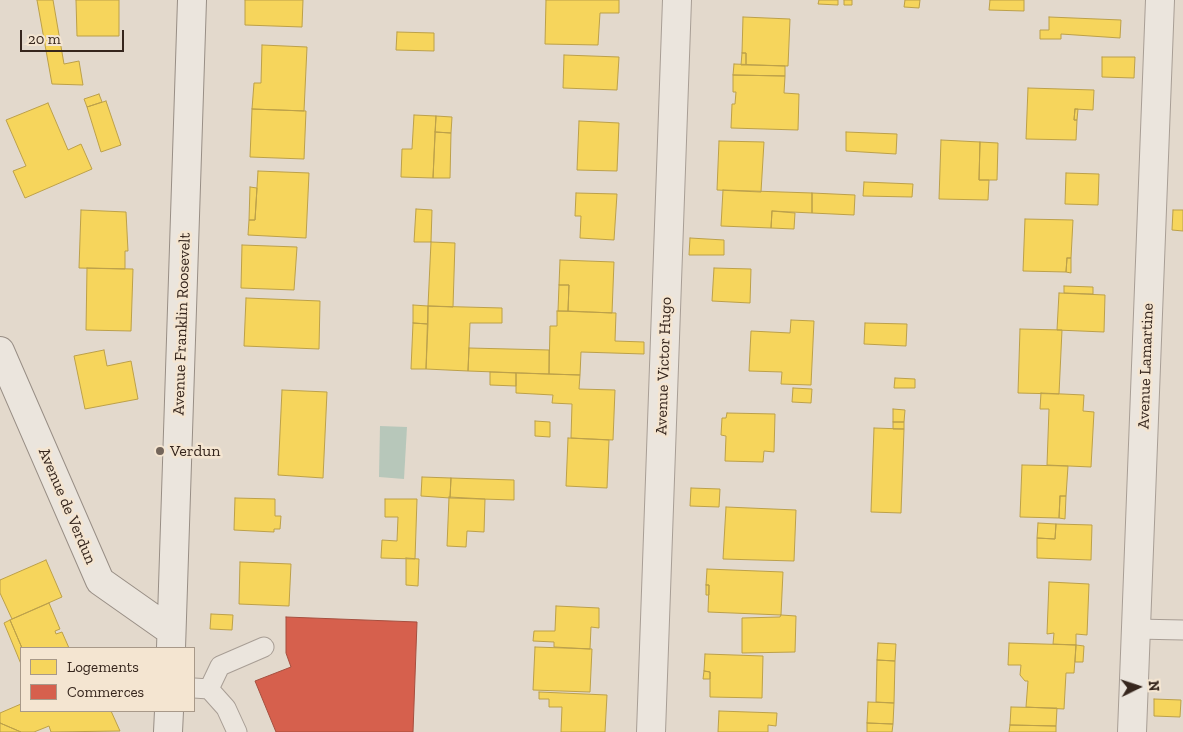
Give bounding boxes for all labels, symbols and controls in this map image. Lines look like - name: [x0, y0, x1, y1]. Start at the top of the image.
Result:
- scale bar: [22, 20, 126, 52]
- text: 20 m: [28, 30, 61, 48]
- street label: Avenue Franklin Roosevelt: [169, 232, 195, 416]
- street label: Avenue Victor Hugo: [652, 296, 676, 436]
- street label: Avenue Lamartine: [1134, 303, 1158, 429]
- place label: Verdun: [170, 441, 220, 461]
- street label: Avenue de Verdun: [34, 445, 100, 567]
- marker: Verdun: [154, 445, 166, 457]
- legend: [20, 647, 195, 712]
- text: Logements: [67, 658, 139, 676]
- north arrow: [1113, 662, 1163, 712]
- text: N: [1145, 680, 1162, 692]
- text: Commerces: [67, 683, 144, 701]

